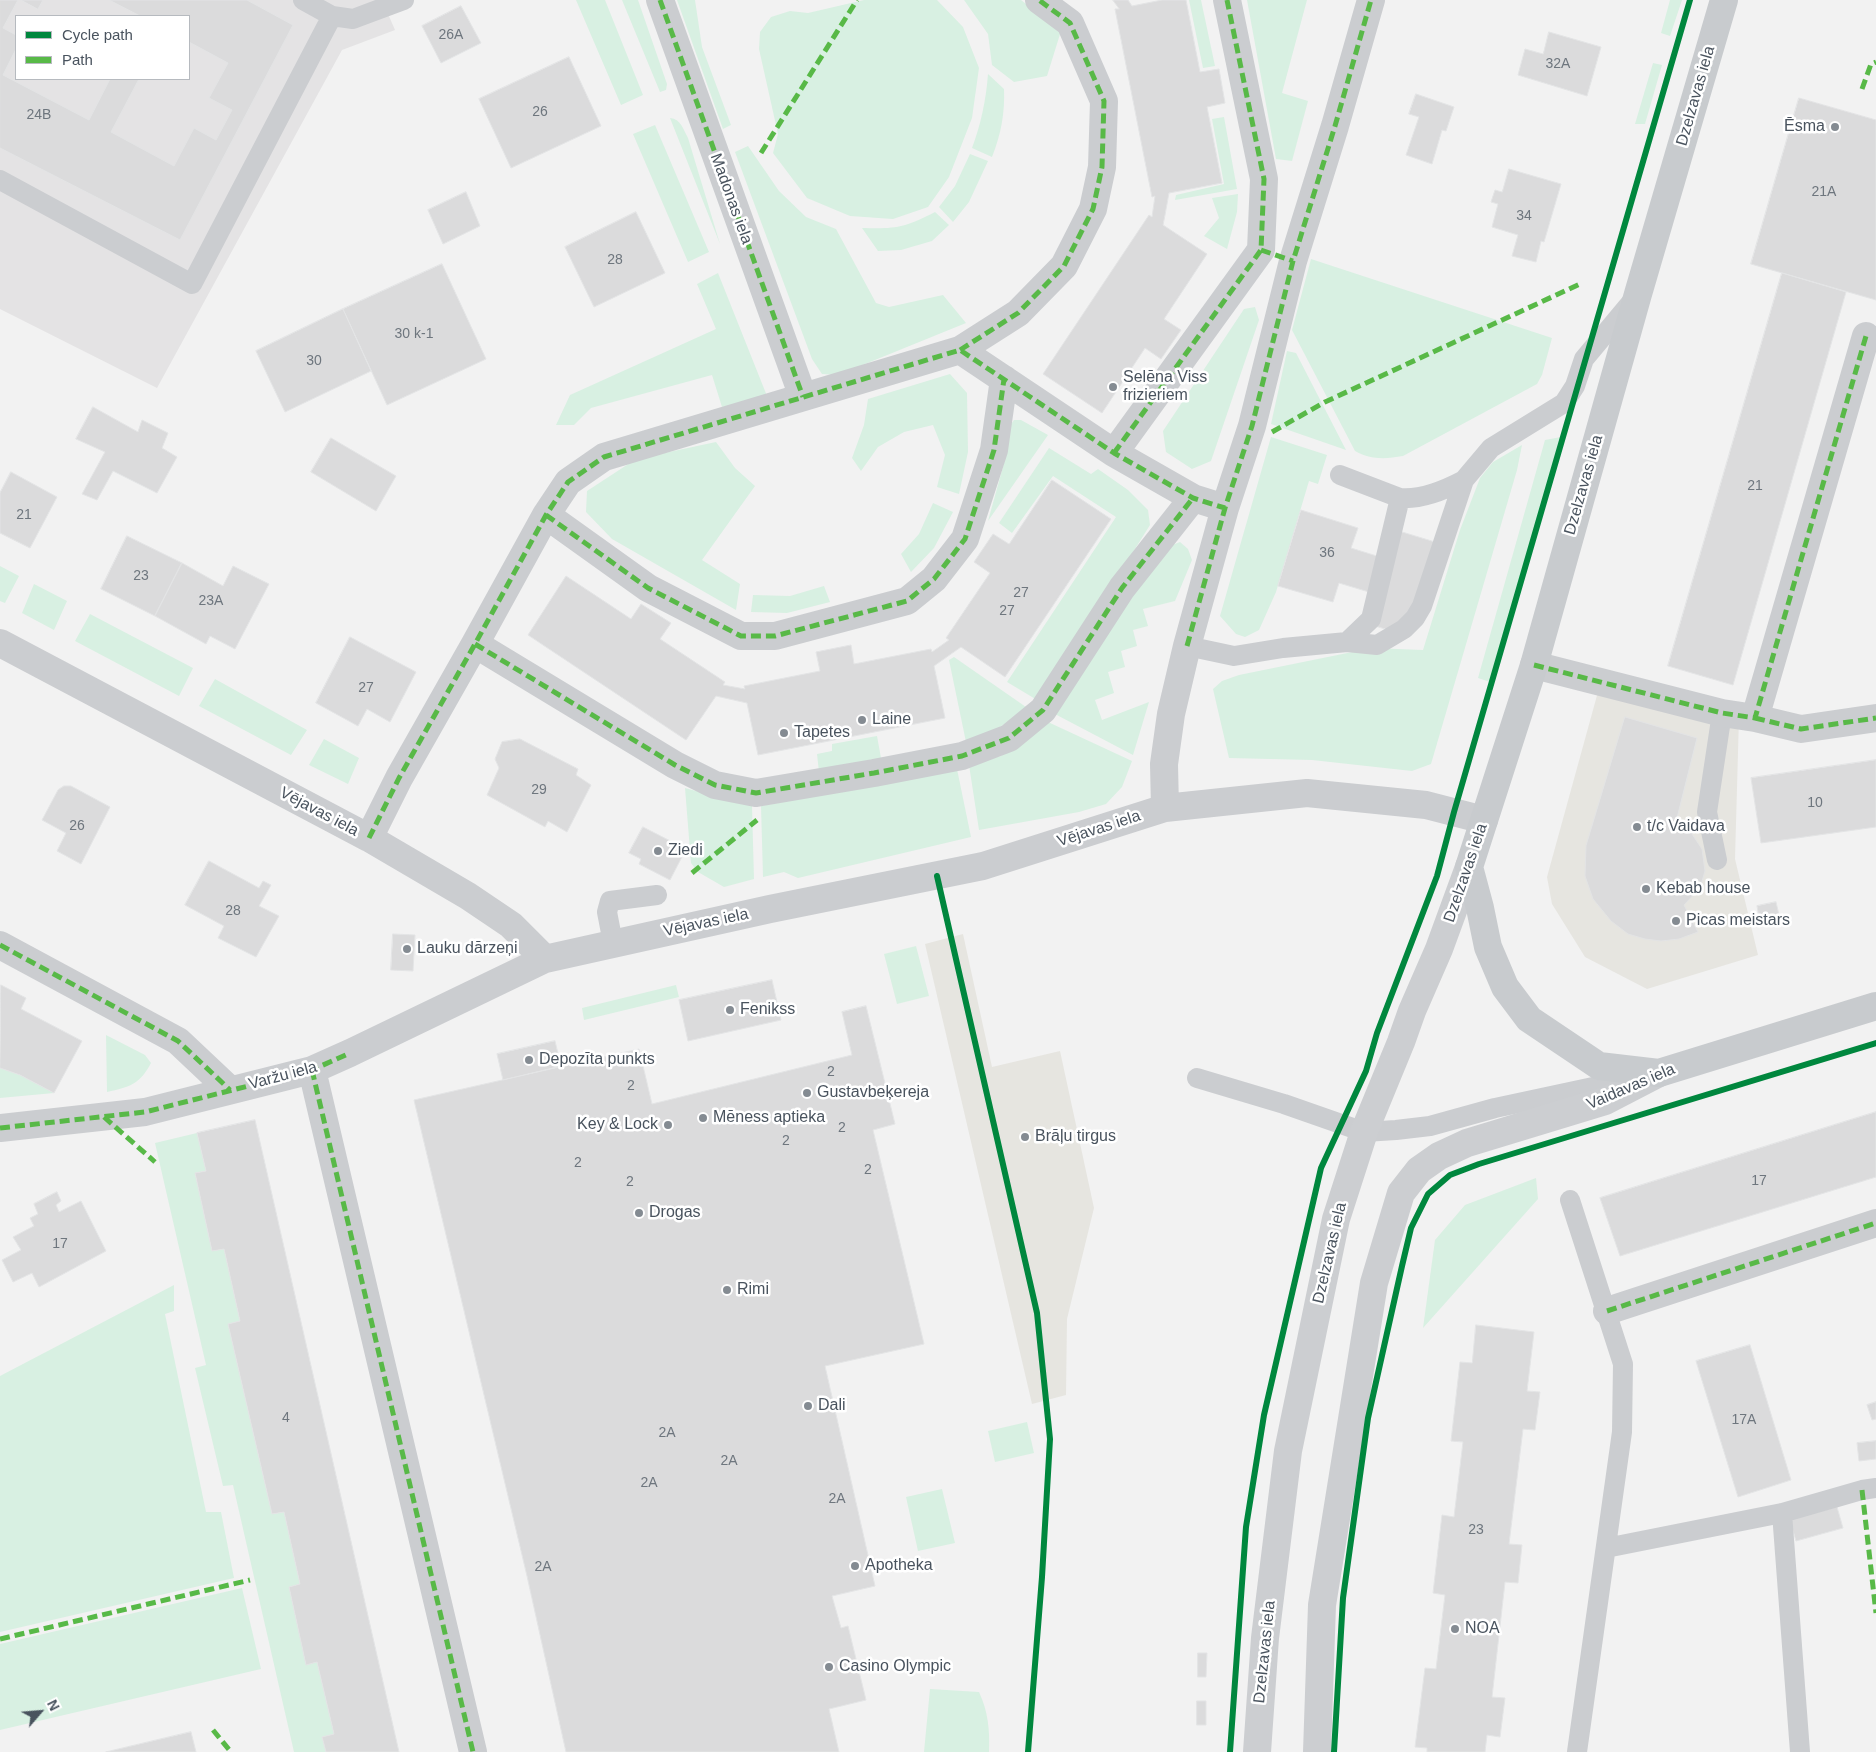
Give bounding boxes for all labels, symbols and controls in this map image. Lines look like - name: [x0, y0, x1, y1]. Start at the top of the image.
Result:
- legend: [15, 15, 190, 80]
- text: Cycle path: [62, 26, 133, 43]
- house number: 26A: [439, 27, 463, 43]
- street label: Dzelzavas iela: [1673, 44, 1719, 148]
- text: Path: [62, 51, 93, 68]
- house number: 32A: [1546, 56, 1570, 72]
- house number: 26: [532, 104, 548, 120]
- house number: 24B: [27, 107, 51, 123]
- place label: Ēsma: [1784, 117, 1825, 137]
- marker: Ēsma: [1829, 121, 1841, 133]
- street label: Madonas iela: [706, 151, 756, 247]
- house number: 21A: [1812, 184, 1836, 200]
- house number: 34: [1516, 208, 1532, 224]
- house number: 28: [607, 252, 623, 268]
- house number: 30 k-1: [395, 326, 433, 342]
- house number: 30: [306, 353, 322, 369]
- place label: Selēna Viss frizieriem: [1123, 368, 1207, 406]
- marker: Selēna Viss frizieriem: [1107, 381, 1119, 393]
- street label: Dzelzavas iela: [1561, 433, 1607, 537]
- house number: 21: [1747, 478, 1763, 494]
- house number: 21: [16, 507, 32, 523]
- house number: 36: [1319, 545, 1335, 561]
- house number: 23: [133, 568, 149, 584]
- house number: 27: [1013, 585, 1029, 601]
- house number: 23A: [199, 593, 223, 609]
- house number: 27: [999, 603, 1015, 619]
- house number: 27: [358, 680, 374, 696]
- place label: Laine: [872, 710, 911, 730]
- marker: Laine: [856, 714, 868, 726]
- place label: Tapetes: [794, 723, 850, 743]
- marker: Tapetes: [778, 727, 790, 739]
- house number: 29: [531, 782, 547, 798]
- street label: Vējavas iela: [276, 783, 362, 841]
- house number: 10: [1807, 795, 1823, 811]
- street label: Vējavas iela: [1055, 807, 1143, 851]
- place label: t/c Vaidava: [1647, 817, 1725, 837]
- house number: 26: [69, 818, 85, 834]
- street label: Dzelzavas iela: [1440, 821, 1492, 925]
- marker: t/c Vaidava: [1631, 821, 1643, 833]
- place label: Ziedi: [668, 841, 703, 861]
- marker: Ziedi: [652, 845, 664, 857]
- place label: Kebab house: [1656, 879, 1750, 899]
- marker: Kebab house: [1640, 883, 1652, 895]
- house number: 28: [225, 903, 241, 919]
- street label: Vējavas iela: [662, 905, 750, 941]
- place label: Picas meistars: [1686, 911, 1790, 931]
- marker: Picas meistars: [1670, 915, 1682, 927]
- place label: Lauku dārzeņi: [417, 939, 518, 959]
- marker: Lauku dārzeņi: [401, 943, 413, 955]
- place label: Fenikss: [740, 1000, 795, 1020]
- marker: Fenikss: [724, 1004, 736, 1016]
- place label: Depozīta punkts: [539, 1050, 655, 1070]
- marker: Depozīta punkts: [523, 1054, 535, 1066]
- street label: Varžu iela: [247, 1058, 319, 1094]
- street label: Vaidavas iela: [1584, 1060, 1678, 1114]
- house number: 2: [827, 1064, 835, 1080]
- house number: 2: [627, 1078, 635, 1094]
- place label: Gustavbeķereja: [817, 1083, 929, 1103]
- marker: Gustavbeķereja: [801, 1087, 813, 1099]
- place label: Mēness aptieka: [713, 1108, 825, 1128]
- marker: Mēness aptieka: [697, 1112, 709, 1124]
- place label: Key & Lock: [577, 1115, 658, 1135]
- marker: Key & Lock: [662, 1119, 674, 1131]
- house number: 2: [838, 1120, 846, 1136]
- place label: Brāļu tirgus: [1035, 1127, 1116, 1147]
- marker: Brāļu tirgus: [1019, 1131, 1031, 1143]
- house number: 2: [782, 1133, 790, 1149]
- house number: 2: [574, 1155, 582, 1171]
- house number: 2: [864, 1162, 872, 1178]
- house number: 17: [1751, 1173, 1767, 1189]
- house number: 2: [626, 1174, 634, 1190]
- street label: Dzelzavas iela: [1309, 1201, 1351, 1305]
- place label: Drogas: [649, 1203, 701, 1223]
- marker: Drogas: [633, 1207, 645, 1219]
- house number: 17: [52, 1236, 68, 1252]
- place label: Rimi: [737, 1280, 769, 1300]
- marker: Rimi: [721, 1284, 733, 1296]
- place label: Dali: [818, 1396, 846, 1416]
- marker: Dali: [802, 1400, 814, 1412]
- house number: 4: [282, 1410, 290, 1426]
- house number: 17A: [1732, 1412, 1756, 1428]
- house number: 2A: [658, 1425, 676, 1441]
- house number: 2A: [720, 1453, 738, 1469]
- house number: 2A: [640, 1475, 658, 1491]
- house number: 2A: [828, 1491, 846, 1507]
- house number: 23: [1468, 1522, 1484, 1538]
- place label: Apotheka: [865, 1556, 933, 1576]
- house number: 2A: [534, 1559, 552, 1575]
- marker: Apotheka: [849, 1560, 861, 1572]
- street label: Dzelzavas iela: [1250, 1600, 1280, 1704]
- place label: NOA: [1465, 1619, 1500, 1639]
- marker: NOA: [1449, 1623, 1461, 1635]
- place label: Casino Olympic: [839, 1657, 951, 1677]
- marker: Casino Olympic: [823, 1661, 835, 1673]
- north arrow: [15, 1687, 65, 1737]
- text: N: [44, 1697, 63, 1713]

